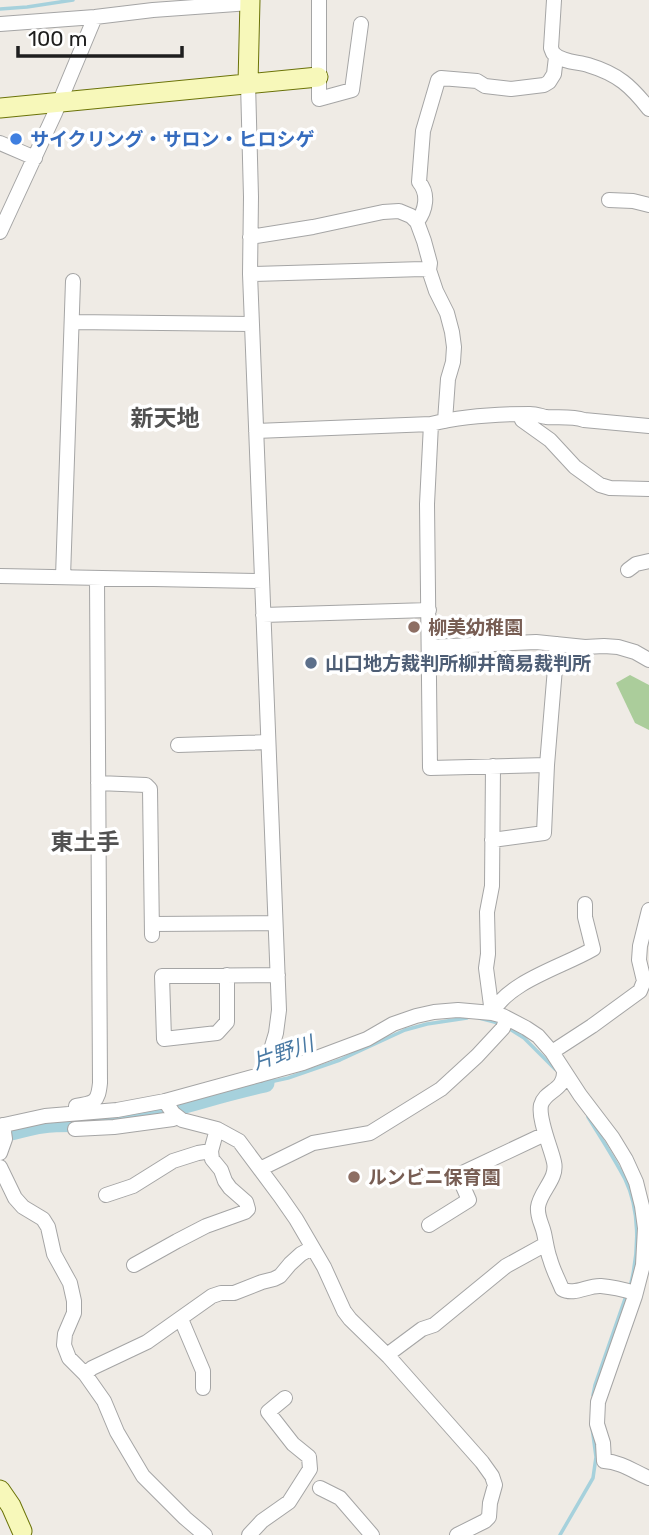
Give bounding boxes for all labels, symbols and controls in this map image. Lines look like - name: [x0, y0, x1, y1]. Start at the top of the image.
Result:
- scale bar: [18, 14, 182, 58]
- text: 100 m: [28, 26, 87, 51]
- place label: サイクリング・サロン・ヒロシゲ: [30, 128, 315, 151]
- marker: サイクリング・サロン・ヒロシゲ: [8, 131, 24, 147]
- district label: 新天地: [131, 404, 200, 432]
- place label: 柳美幼稚園: [428, 616, 523, 639]
- marker: 柳美幼稚園: [406, 619, 422, 635]
- place label: 山口地方裁判所柳井簡易裁判所: [325, 652, 591, 675]
- marker: 山口地方裁判所柳井簡易裁判所: [303, 655, 319, 671]
- district label: 東土手: [51, 828, 120, 856]
- water label: 片野川: [249, 1030, 319, 1075]
- place label: ルンビニ保育園: [368, 1166, 501, 1189]
- marker: ルンビニ保育園: [346, 1169, 362, 1185]

